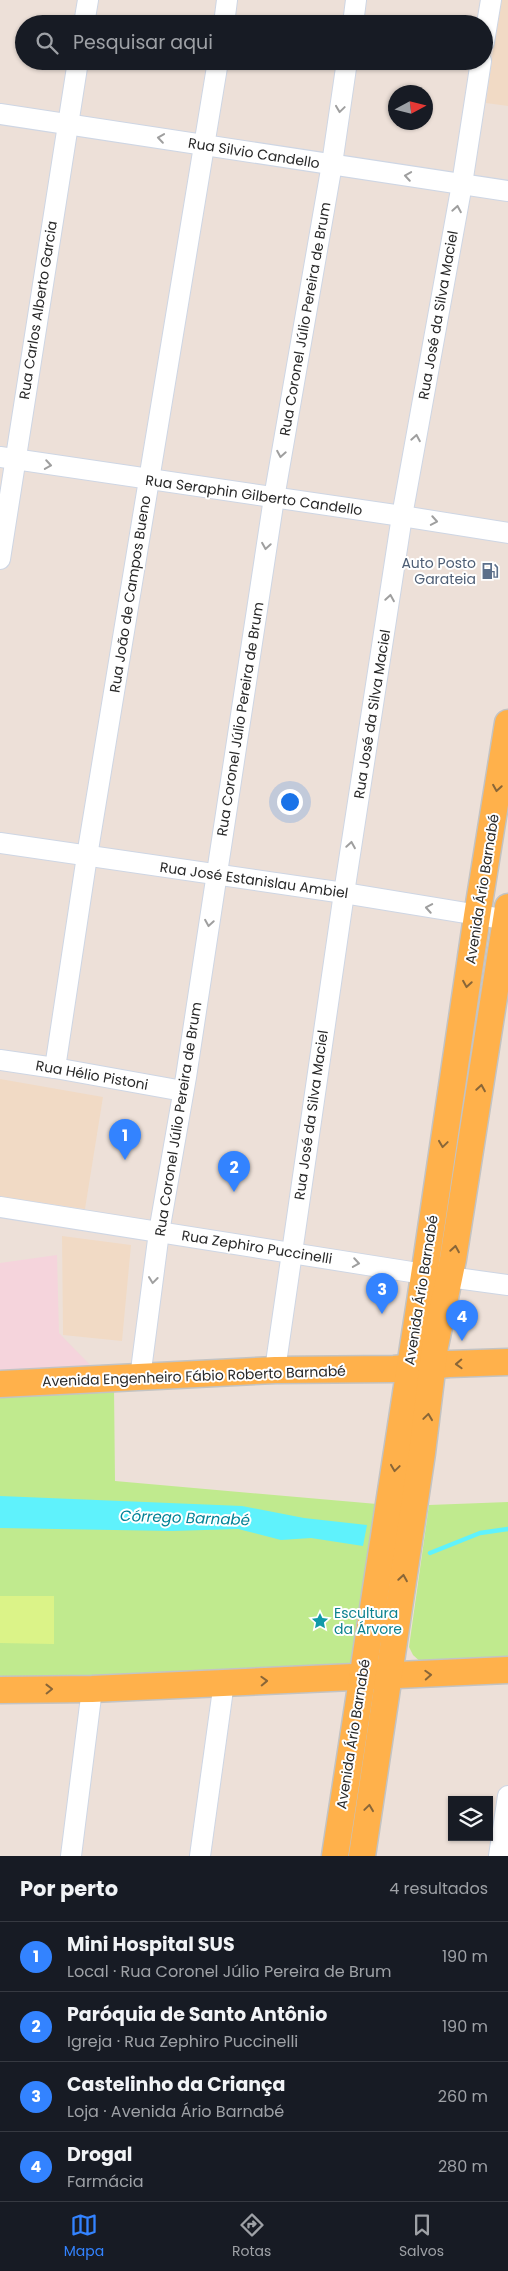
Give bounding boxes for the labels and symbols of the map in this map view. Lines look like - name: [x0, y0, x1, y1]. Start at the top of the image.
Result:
- north arrow: [388, 85, 433, 130]
- one-way arrow: [336, 105, 346, 114]
- street label: Rua Silvio Candello: [187, 133, 321, 173]
- one-way arrow: [156, 134, 165, 144]
- one-way arrow: [404, 171, 412, 181]
- street label: Rua Coronel Júlio Pereira de Brum: [275, 201, 335, 437]
- one-way arrow: [452, 205, 462, 213]
- street label: Rua Carlos Alberto Garcia: [14, 219, 62, 401]
- street label: Rua José da Silva Maciel: [413, 229, 463, 401]
- one-way arrow: [411, 433, 421, 442]
- one-way arrow: [277, 449, 287, 458]
- one-way arrow: [44, 459, 53, 469]
- street label: Rua Seraphin Gilberto Candello: [144, 470, 364, 520]
- street label: Rua João de Campos Bueno: [105, 494, 155, 694]
- one-way arrow: [430, 515, 438, 525]
- one-way arrow: [262, 541, 272, 550]
- place label: Auto Posto Garateia: [401, 553, 476, 589]
- fuel station icon: Auto Posto Garateia: [480, 561, 500, 581]
- one-way arrow: [384, 594, 394, 602]
- street label: Rua Coronel Júlio Pereira de Brum: [212, 600, 268, 838]
- street label: Rua José da Silva Maciel: [349, 628, 395, 800]
- one-way arrow: [493, 784, 503, 793]
- your location: [277, 789, 303, 815]
- street label: Avenida Ário Barnabé: [460, 812, 504, 965]
- one-way arrow: [346, 841, 356, 850]
- street label: Rua José Estanislau Ambiel: [159, 857, 349, 903]
- one-way arrow: [424, 903, 433, 913]
- one-way arrow: [204, 919, 215, 927]
- one-way arrow: [462, 980, 473, 988]
- street label: Rua Coronel Júlio Pereira de Brum: [150, 1000, 206, 1238]
- street label: Rua José da Silva Maciel: [289, 1029, 333, 1201]
- street label: Rua Hélio Pistoni: [34, 1055, 150, 1095]
- one-way arrow: [475, 1084, 485, 1093]
- pin: 1: [109, 1119, 141, 1160]
- one-way arrow: [438, 1141, 449, 1149]
- pin: 2: [218, 1151, 250, 1192]
- street label: Avenida Ário Barnabé: [399, 1213, 443, 1366]
- street label: Rua Zephiro Puccinelli: [180, 1225, 334, 1269]
- one-way arrow: [449, 1244, 460, 1252]
- one-way arrow: [352, 1258, 360, 1268]
- pin: 3: [366, 1273, 398, 1314]
- one-way arrow: [148, 1276, 159, 1284]
- pin: 4: [446, 1300, 478, 1341]
- one-way arrow: [455, 1358, 463, 1369]
- street label: Avenida Engenheiro Fábio Roberto Barnabé: [42, 1361, 347, 1391]
- one-way arrow: [422, 1413, 432, 1421]
- one-way arrow: [390, 1463, 400, 1472]
- water label: Córrego Barnabé: [120, 1505, 250, 1530]
- one-way arrow: [397, 1573, 408, 1581]
- place label: Escultura da Árvore: [334, 1603, 402, 1639]
- place icon: Escultura da Árvore: [310, 1611, 330, 1631]
- street label: Avenida Ário Barnabé: [331, 1657, 375, 1810]
- one-way arrow: [424, 1669, 432, 1680]
- one-way arrow: [260, 1675, 268, 1686]
- one-way arrow: [45, 1684, 53, 1695]
- one-way arrow: [363, 1803, 374, 1811]

